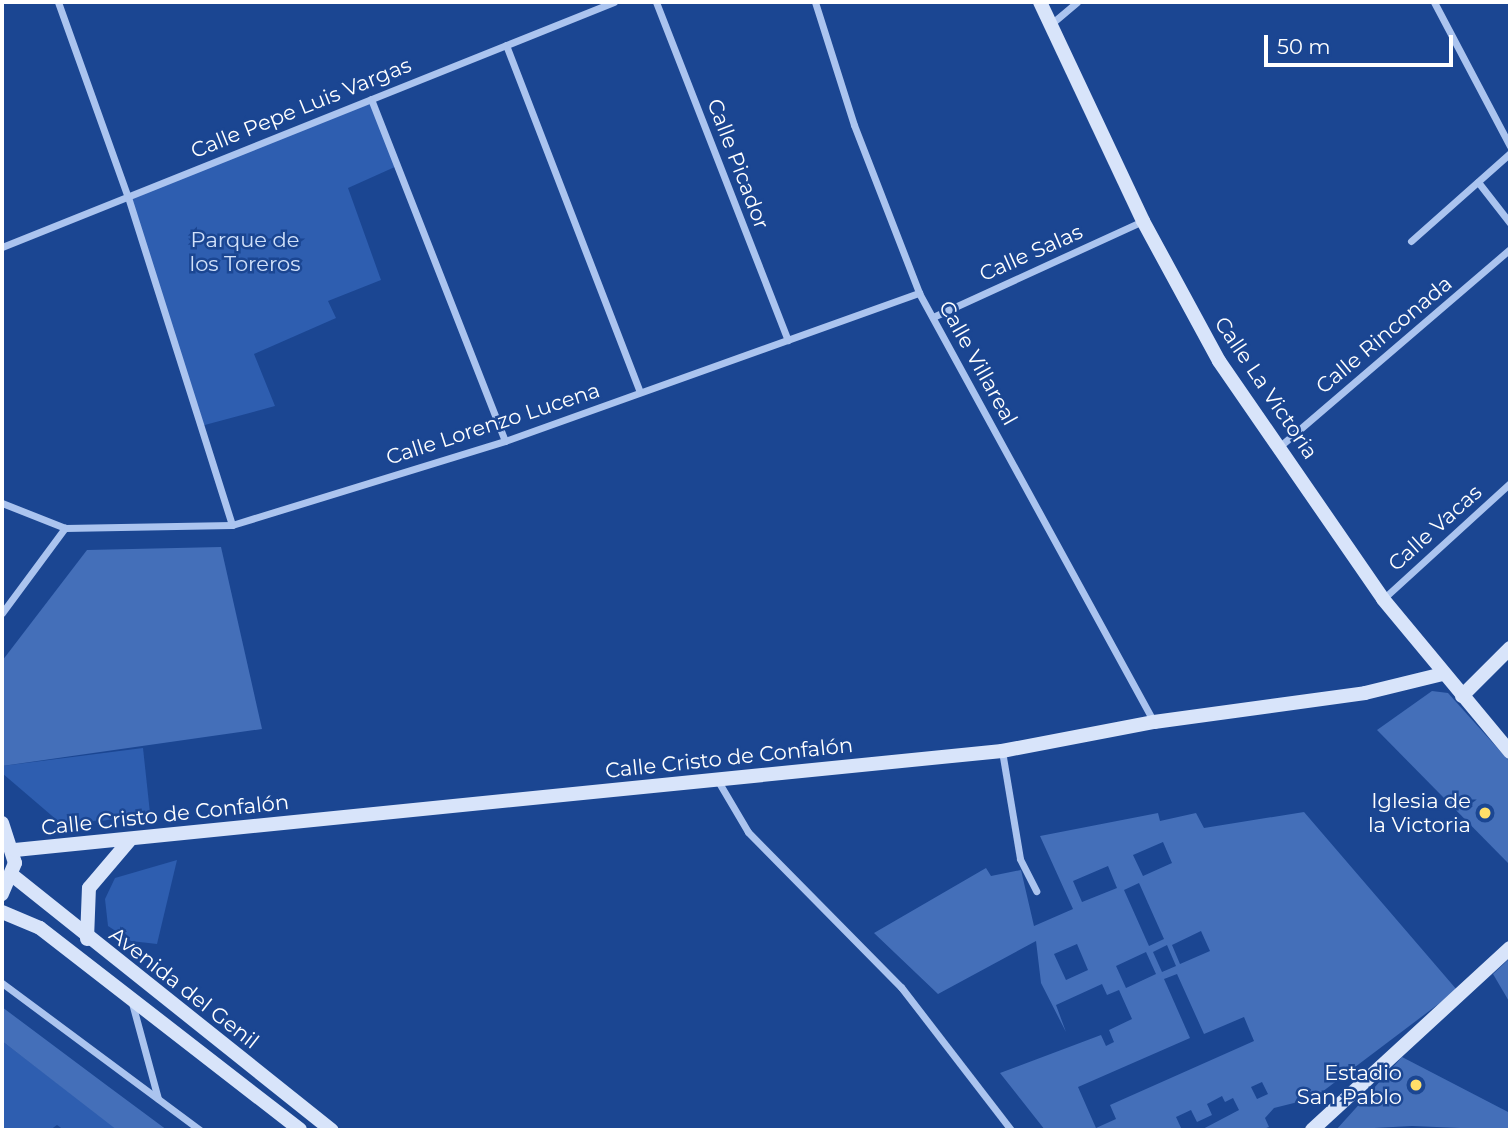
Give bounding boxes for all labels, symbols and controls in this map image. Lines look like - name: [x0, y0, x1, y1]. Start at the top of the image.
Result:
- scale bar: [1267, 21, 1456, 65]
- text: 50 m: [1277, 34, 1331, 59]
- street label: Calle Pepe Luis Vargas: [187, 52, 415, 164]
- street label: Calle Picador: [702, 95, 774, 233]
- street label: Calle Salas: [976, 219, 1086, 287]
- park label: Parque de los Toreros: [189, 227, 301, 277]
- street label: Calle Rinconada: [1311, 271, 1457, 399]
- street label: Calle Villareal: [933, 296, 1023, 430]
- street label: Calle La Victoria: [1209, 312, 1323, 464]
- street label: Calle Lorenzo Lucena: [383, 377, 603, 471]
- street label: Calle Vacas: [1383, 480, 1487, 576]
- street label: Calle Cristo de Confalón: [604, 732, 854, 784]
- place label: Iglesia de la Victoria: [1368, 788, 1471, 838]
- street label: Calle Cristo de Confalón: [40, 789, 290, 841]
- marker: Iglesia de la Victoria: [1477, 805, 1493, 821]
- street label: Avenida del Genil: [104, 922, 264, 1054]
- place label: Estadio San Pablo: [1297, 1060, 1402, 1110]
- marker: Estadio San Pablo: [1408, 1077, 1424, 1093]

